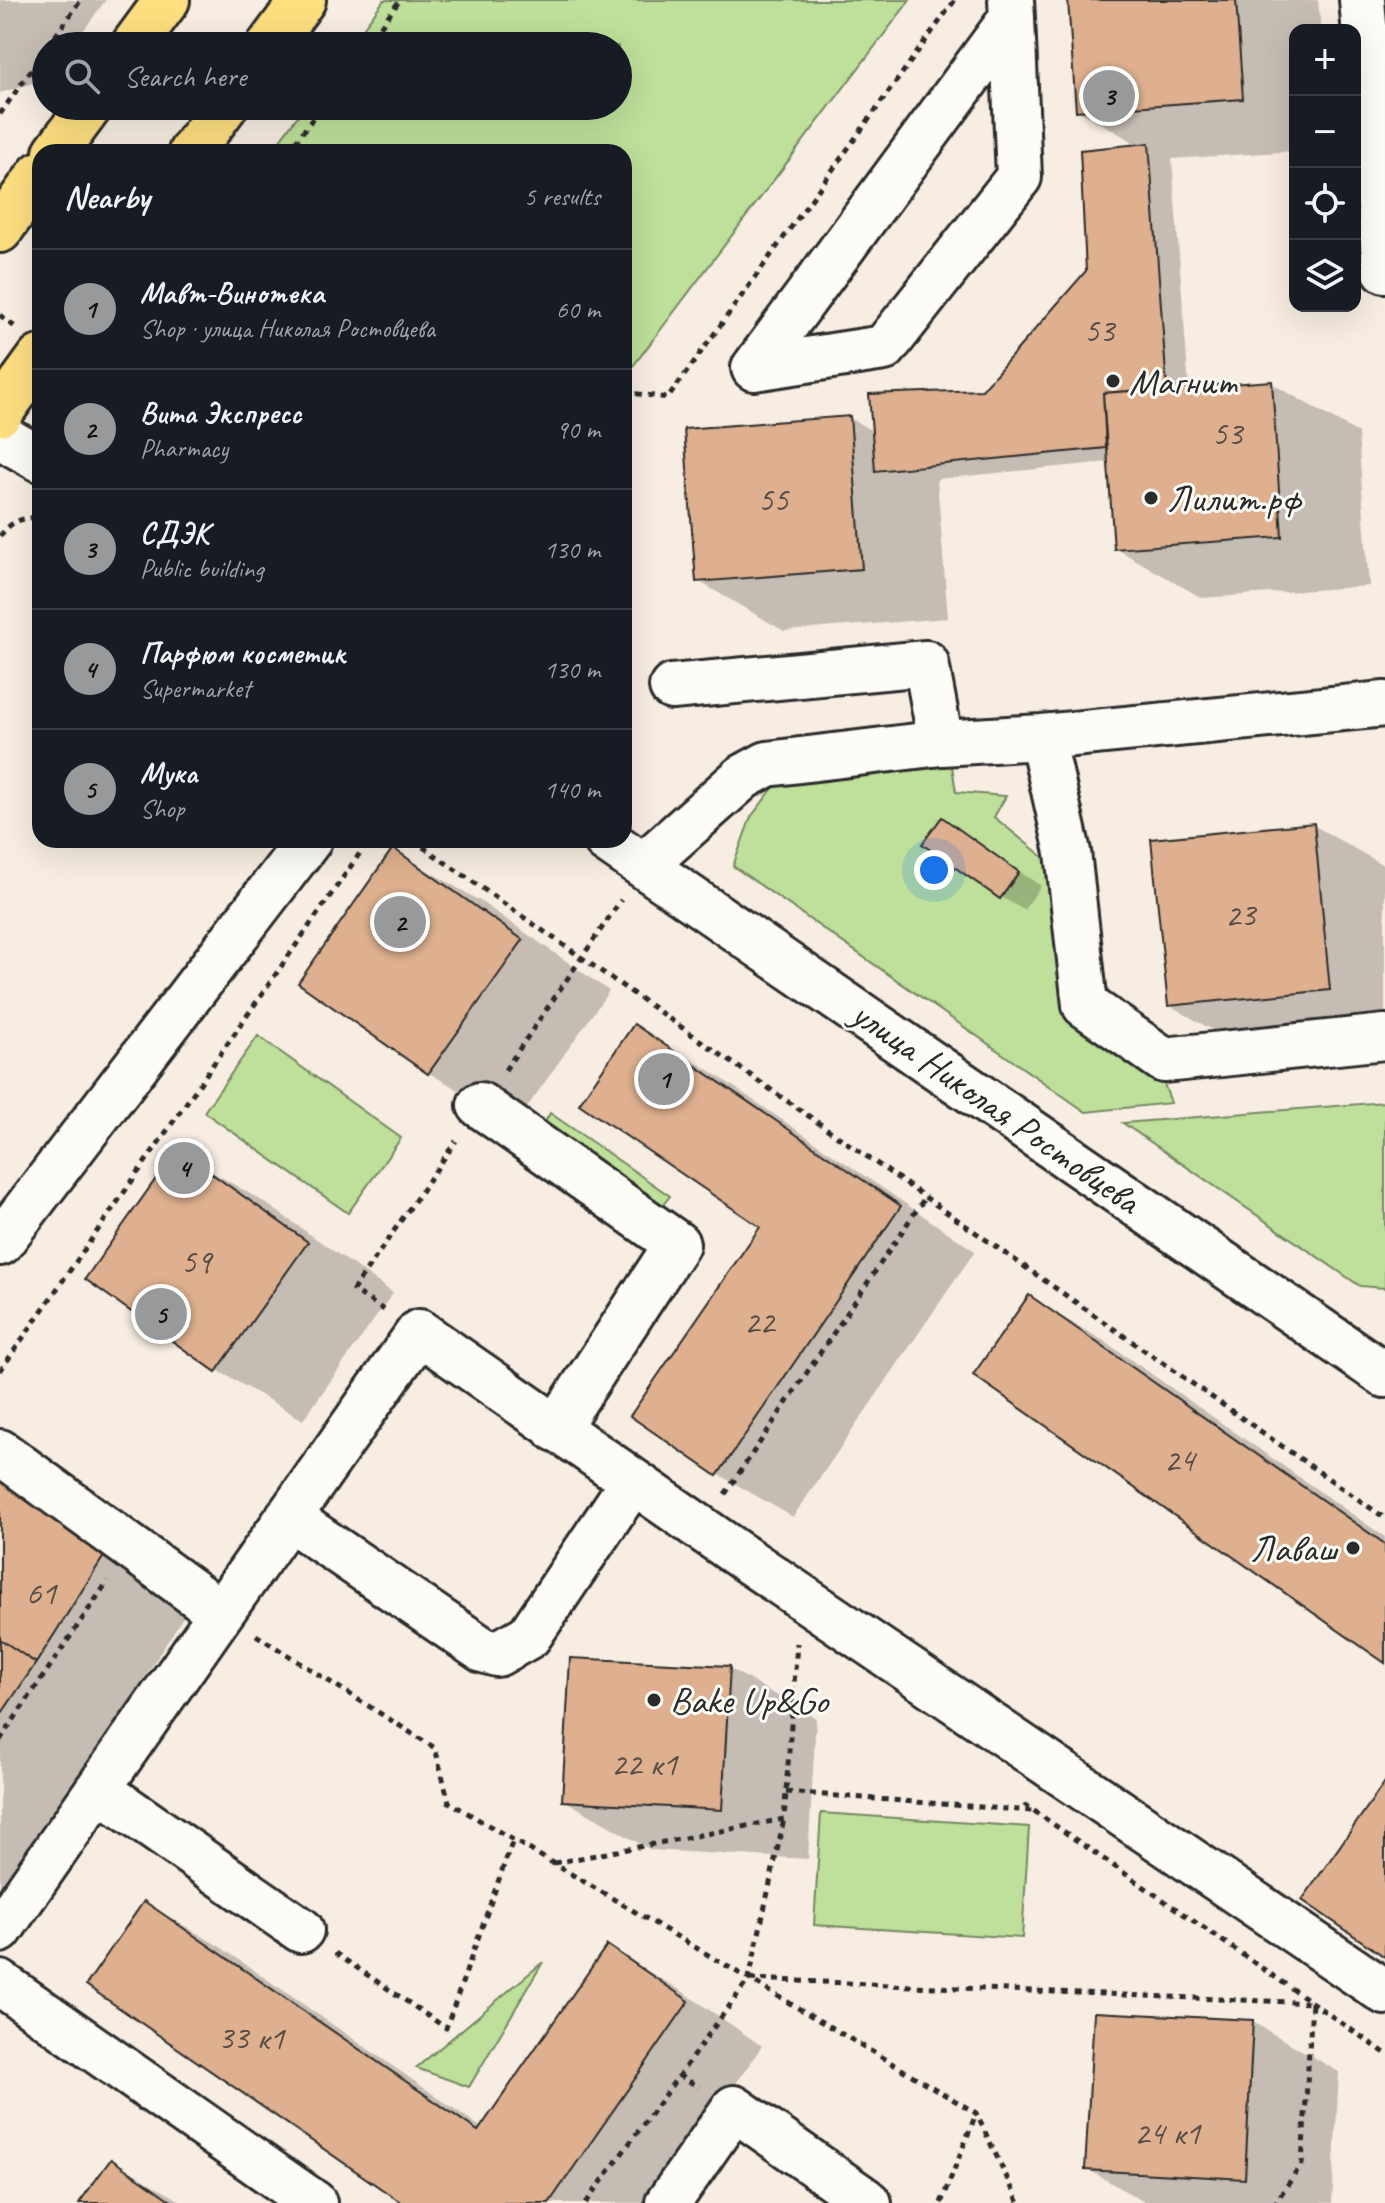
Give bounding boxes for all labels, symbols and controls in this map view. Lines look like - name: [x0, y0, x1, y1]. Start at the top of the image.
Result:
- map controls: [1289, 24, 1361, 312]
- button: +: [1289, 24, 1361, 96]
- search box: [32, 32, 632, 120]
- icon: search: [60, 54, 104, 98]
- text: Search here: [124, 57, 246, 95]
- pin: 3: [1083, 66, 1135, 126]
- button: −: [1289, 96, 1361, 168]
- button: locate: [1289, 168, 1361, 240]
- text: Nearby: [64, 175, 150, 218]
- text: 5 results: [524, 180, 600, 213]
- button: layers: [1289, 240, 1361, 312]
- text: Мавт-Винотека: [140, 274, 324, 312]
- text: 1: [84, 293, 96, 326]
- text: 60 m: [556, 293, 600, 326]
- house number: 53: [1084, 309, 1117, 352]
- text: Shop · улица Николая Ростовцева: [140, 312, 435, 345]
- place label: Магнит: [1129, 358, 1239, 405]
- marker: Магнит: [1104, 372, 1122, 390]
- text: Вита Экспресс: [140, 394, 301, 432]
- house number: 53: [1212, 412, 1245, 455]
- text: 2: [84, 413, 96, 446]
- text: 90 m: [556, 413, 600, 446]
- text: Pharmacy: [140, 432, 228, 465]
- place label: Лилит.рф: [1167, 475, 1303, 522]
- house number: 55: [758, 478, 790, 521]
- marker: Лилит.рф: [1142, 489, 1160, 507]
- text: СДЭК: [140, 514, 209, 552]
- text: 3: [84, 533, 96, 566]
- text: 130 m: [544, 533, 600, 566]
- text: Public building: [140, 552, 263, 585]
- text: Парфюм косметик: [140, 634, 345, 672]
- text: 4: [84, 653, 96, 686]
- text: 130 m: [544, 653, 600, 686]
- text: Supermarket: [140, 672, 251, 705]
- text: Мука: [140, 754, 197, 792]
- text: 5: [84, 773, 96, 806]
- text: 140 m: [544, 773, 600, 806]
- text: Shop: [140, 792, 184, 825]
- your location: [914, 850, 954, 890]
- pin: 2: [374, 892, 426, 952]
- house number: 23: [1225, 893, 1258, 936]
- street label: улица Николая Ростовцева: [841, 989, 1151, 1226]
- pin: 1: [638, 1049, 690, 1109]
- pin: 4: [158, 1138, 210, 1198]
- house number: 59: [181, 1240, 214, 1283]
- pin: 5: [135, 1284, 187, 1344]
- house number: 22: [744, 1300, 777, 1343]
- house number: 24: [1164, 1438, 1198, 1481]
- place label: Лаваш: [1250, 1525, 1339, 1572]
- marker: Лаваш: [1344, 1539, 1362, 1557]
- house number: 61: [26, 1571, 58, 1614]
- place label: Bake Up&Go: [670, 1677, 830, 1724]
- marker: Bake Up&Go: [645, 1691, 663, 1709]
- house number: 22 к1: [611, 1742, 679, 1785]
- house number: 33 к1: [218, 2016, 286, 2059]
- house number: 24 к1: [1134, 2111, 1202, 2154]

